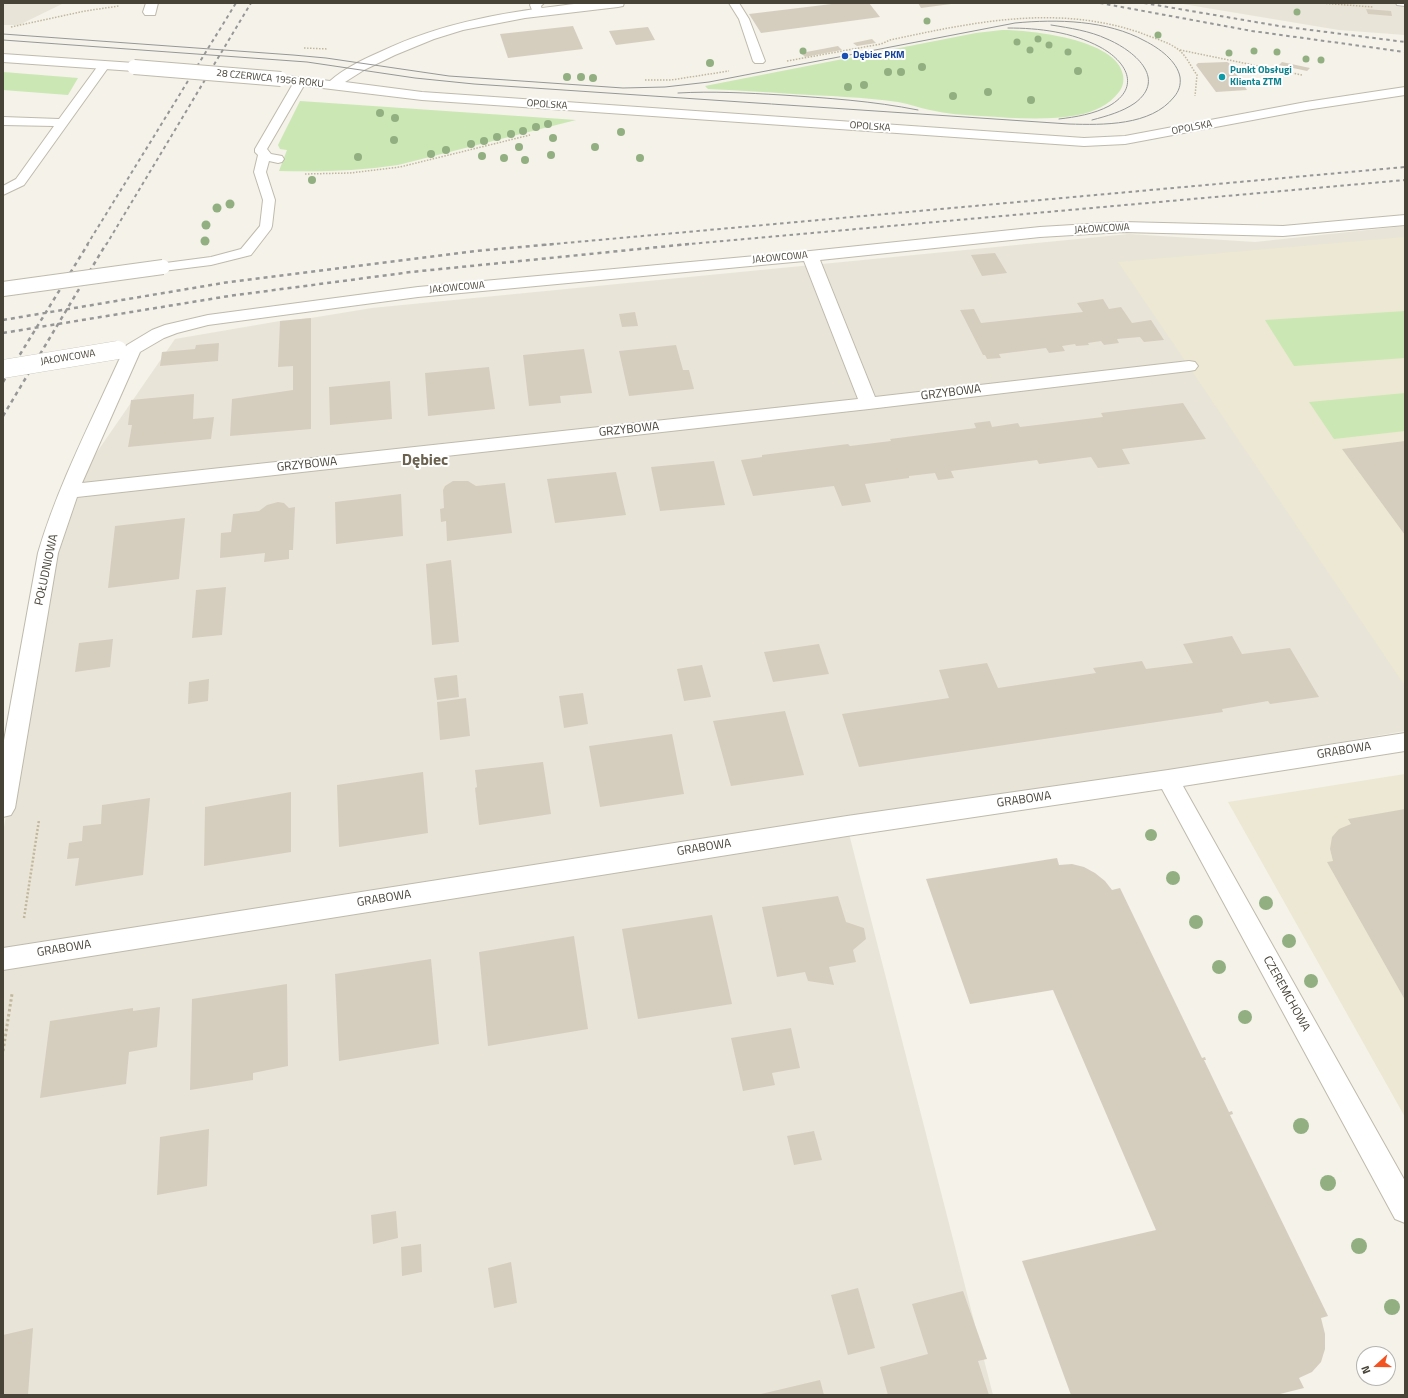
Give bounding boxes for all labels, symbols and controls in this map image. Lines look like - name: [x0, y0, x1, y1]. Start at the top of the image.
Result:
- place label: Dębiec PKM: [853, 50, 905, 62]
- marker: Dębiec PKM: [840, 51, 850, 61]
- place label: Punkt Obsługi Klienta ZTM: [1230, 65, 1292, 88]
- street label: 28 CZERWCA 1956 ROKU: [216, 67, 324, 91]
- marker: Punkt Obsługi Klienta ZTM: [1217, 72, 1227, 82]
- street label: OPOLSKA: [526, 98, 568, 112]
- street label: OPOLSKA: [1171, 118, 1213, 138]
- street label: OPOLSKA: [849, 120, 891, 134]
- street label: JAŁOWCOWA: [1074, 222, 1130, 236]
- street label: JAŁOWCOWA: [752, 250, 808, 266]
- street label: JAŁOWCOWA: [429, 280, 485, 296]
- street label: JAŁOWCOWA: [40, 348, 96, 368]
- street label: GRZYBOWA: [920, 382, 982, 404]
- street label: GRZYBOWA: [598, 420, 660, 440]
- district label: Dębiec: [402, 451, 448, 471]
- street label: GRZYBOWA: [276, 455, 338, 475]
- street label: POŁUDNIOWA: [32, 533, 62, 607]
- street label: GRABOWA: [1316, 740, 1372, 762]
- street label: GRABOWA: [996, 789, 1052, 811]
- street label: GRABOWA: [676, 837, 732, 859]
- street label: GRABOWA: [356, 888, 412, 910]
- street label: GRABOWA: [36, 938, 92, 960]
- street label: CZEREMCHOWA: [1259, 954, 1313, 1034]
- north arrow: [1356, 1346, 1396, 1386]
- text: N: [1357, 1364, 1375, 1376]

